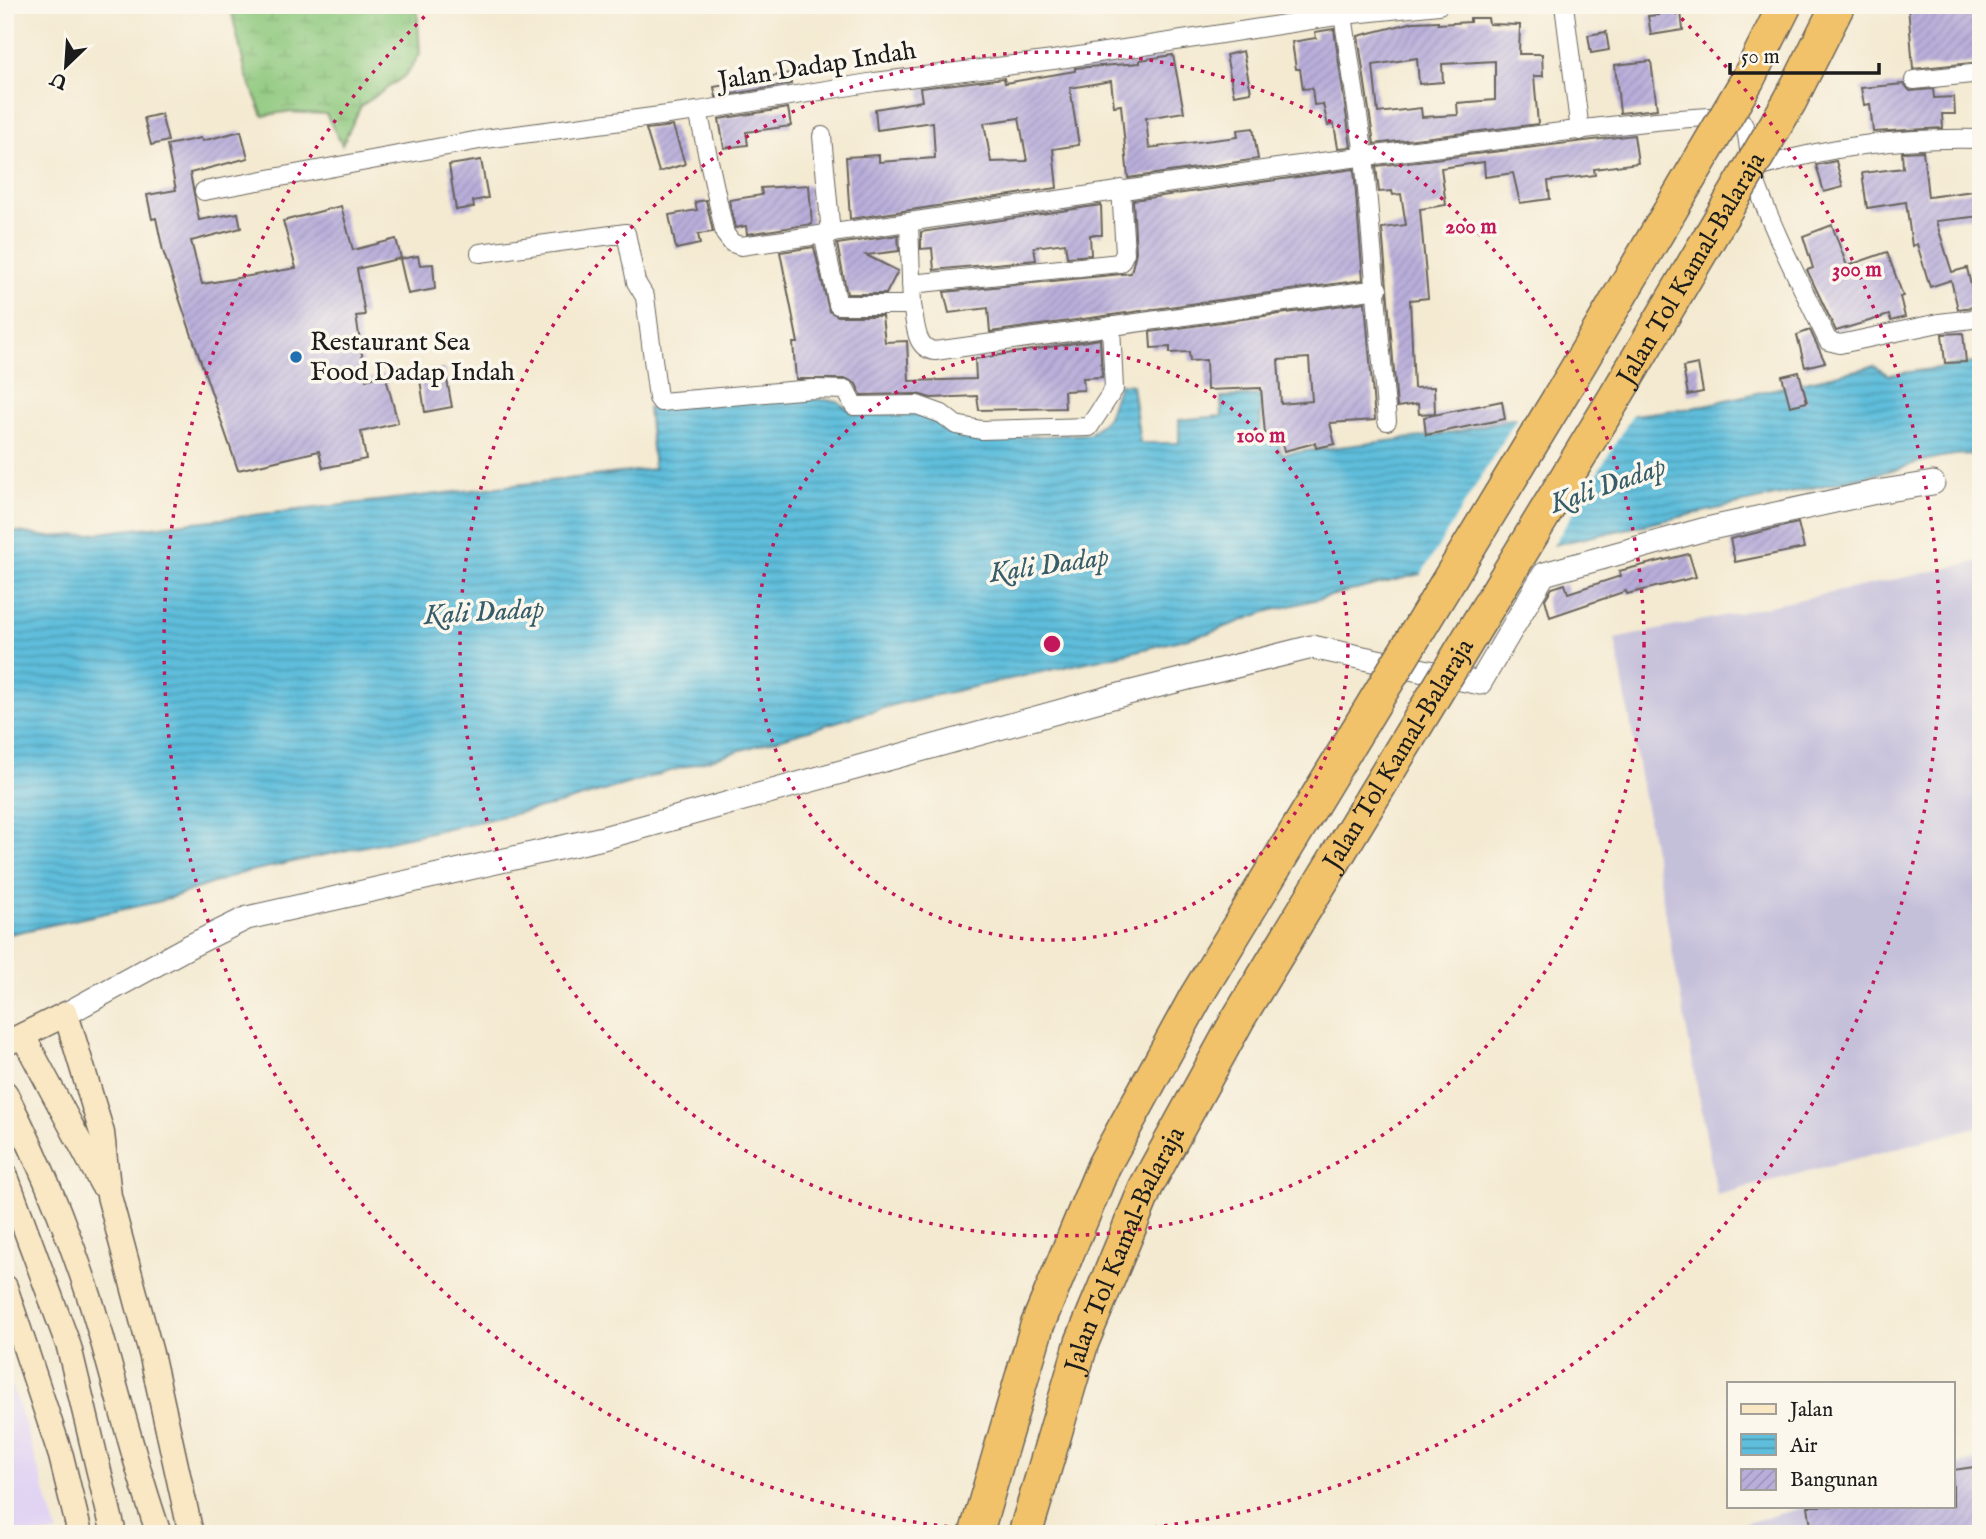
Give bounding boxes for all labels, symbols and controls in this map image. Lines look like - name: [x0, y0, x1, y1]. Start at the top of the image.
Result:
- north arrow: [32, 32, 102, 102]
- scale bar: [1730, 32, 1879, 76]
- street label: Jalan Dadap Indah: [713, 34, 918, 98]
- text: 50 m: [1741, 44, 1780, 71]
- text: U: [46, 65, 73, 94]
- street label: Jalan Tol Kamal–Balaraja: [1608, 145, 1773, 393]
- text: 200 m: [1445, 214, 1497, 241]
- text: 300 m: [1832, 257, 1882, 284]
- place label: Restaurant Sea Food Dadap Indah: [310, 326, 515, 389]
- marker: Restaurant Sea Food Dadap Indah: [288, 349, 304, 365]
- text: 100 m: [1236, 423, 1286, 450]
- water label: Kali Dadap: [1544, 450, 1671, 522]
- water label: Kali Dadap: [986, 540, 1111, 592]
- water label: Kali Dadap: [422, 592, 545, 634]
- centre of rings: [1040, 632, 1064, 656]
- street label: Jalan Tol Kamal–Balaraja: [1314, 632, 1482, 878]
- street label: Jalan Tol Kamal–Balaraja: [1057, 1120, 1193, 1379]
- legend: [1727, 1382, 1954, 1508]
- text: Jalan: [1788, 1397, 1833, 1424]
- text: Air: [1789, 1433, 1818, 1460]
- text: Bangunan: [1790, 1467, 1878, 1494]

